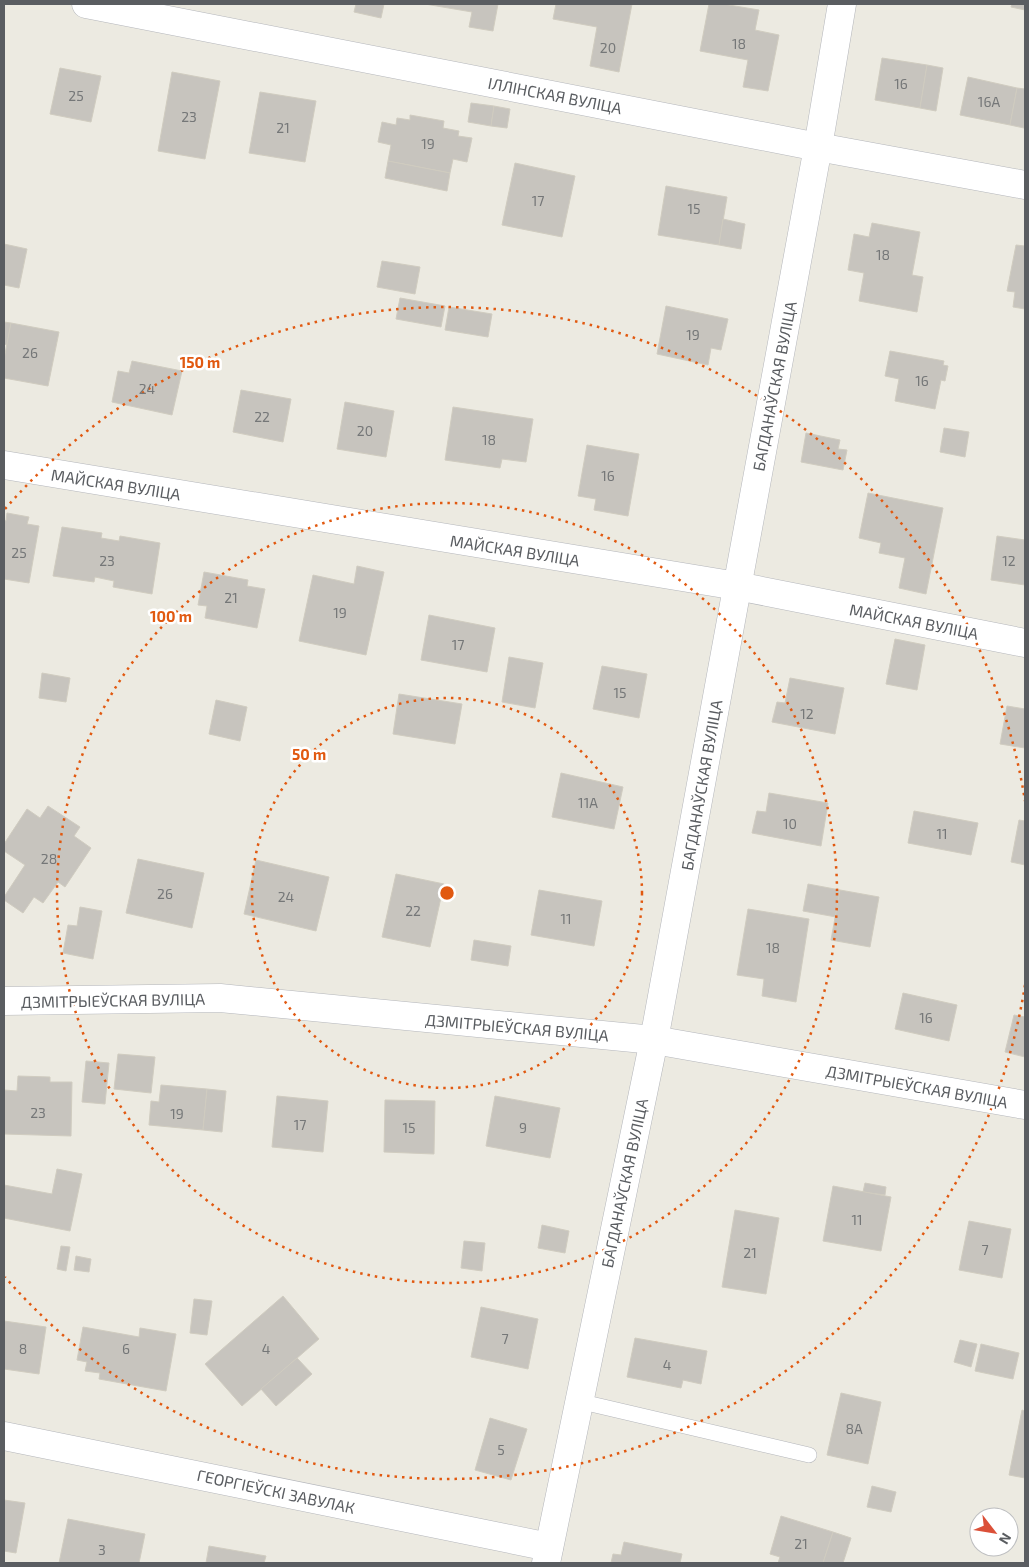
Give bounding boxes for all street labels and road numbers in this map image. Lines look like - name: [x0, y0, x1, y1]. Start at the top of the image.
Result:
- street label: ІЛЛІНСКАЯ ВУЛІЦА: [487, 73, 624, 117]
- street label: БАГДАНАЎСКАЯ ВУЛІЦА: [748, 299, 800, 473]
- street label: МАЙСКАЯ ВУЛІЦА: [50, 464, 182, 504]
- street label: МАЙСКАЯ ВУЛІЦА: [449, 530, 581, 570]
- street label: МАЙСКАЯ ВУЛІЦА: [848, 599, 980, 643]
- street label: БАГДАНАЎСКАЯ ВУЛІЦА: [677, 698, 725, 872]
- street label: ДЗМІТРЫЕЎСКАЯ ВУЛІЦА: [21, 989, 205, 1011]
- street label: ДЗМІТРЫЕЎСКАЯ ВУЛІЦА: [424, 1010, 610, 1044]
- street label: ДЗМІТРЫЕЎСКАЯ ВУЛІЦА: [825, 1061, 1009, 1111]
- street label: БАГДАНАЎСКАЯ ВУЛІЦА: [597, 1096, 651, 1269]
- street label: ГЕОРГІЕЎСКІ ЗАВУЛАК: [195, 1465, 357, 1517]

